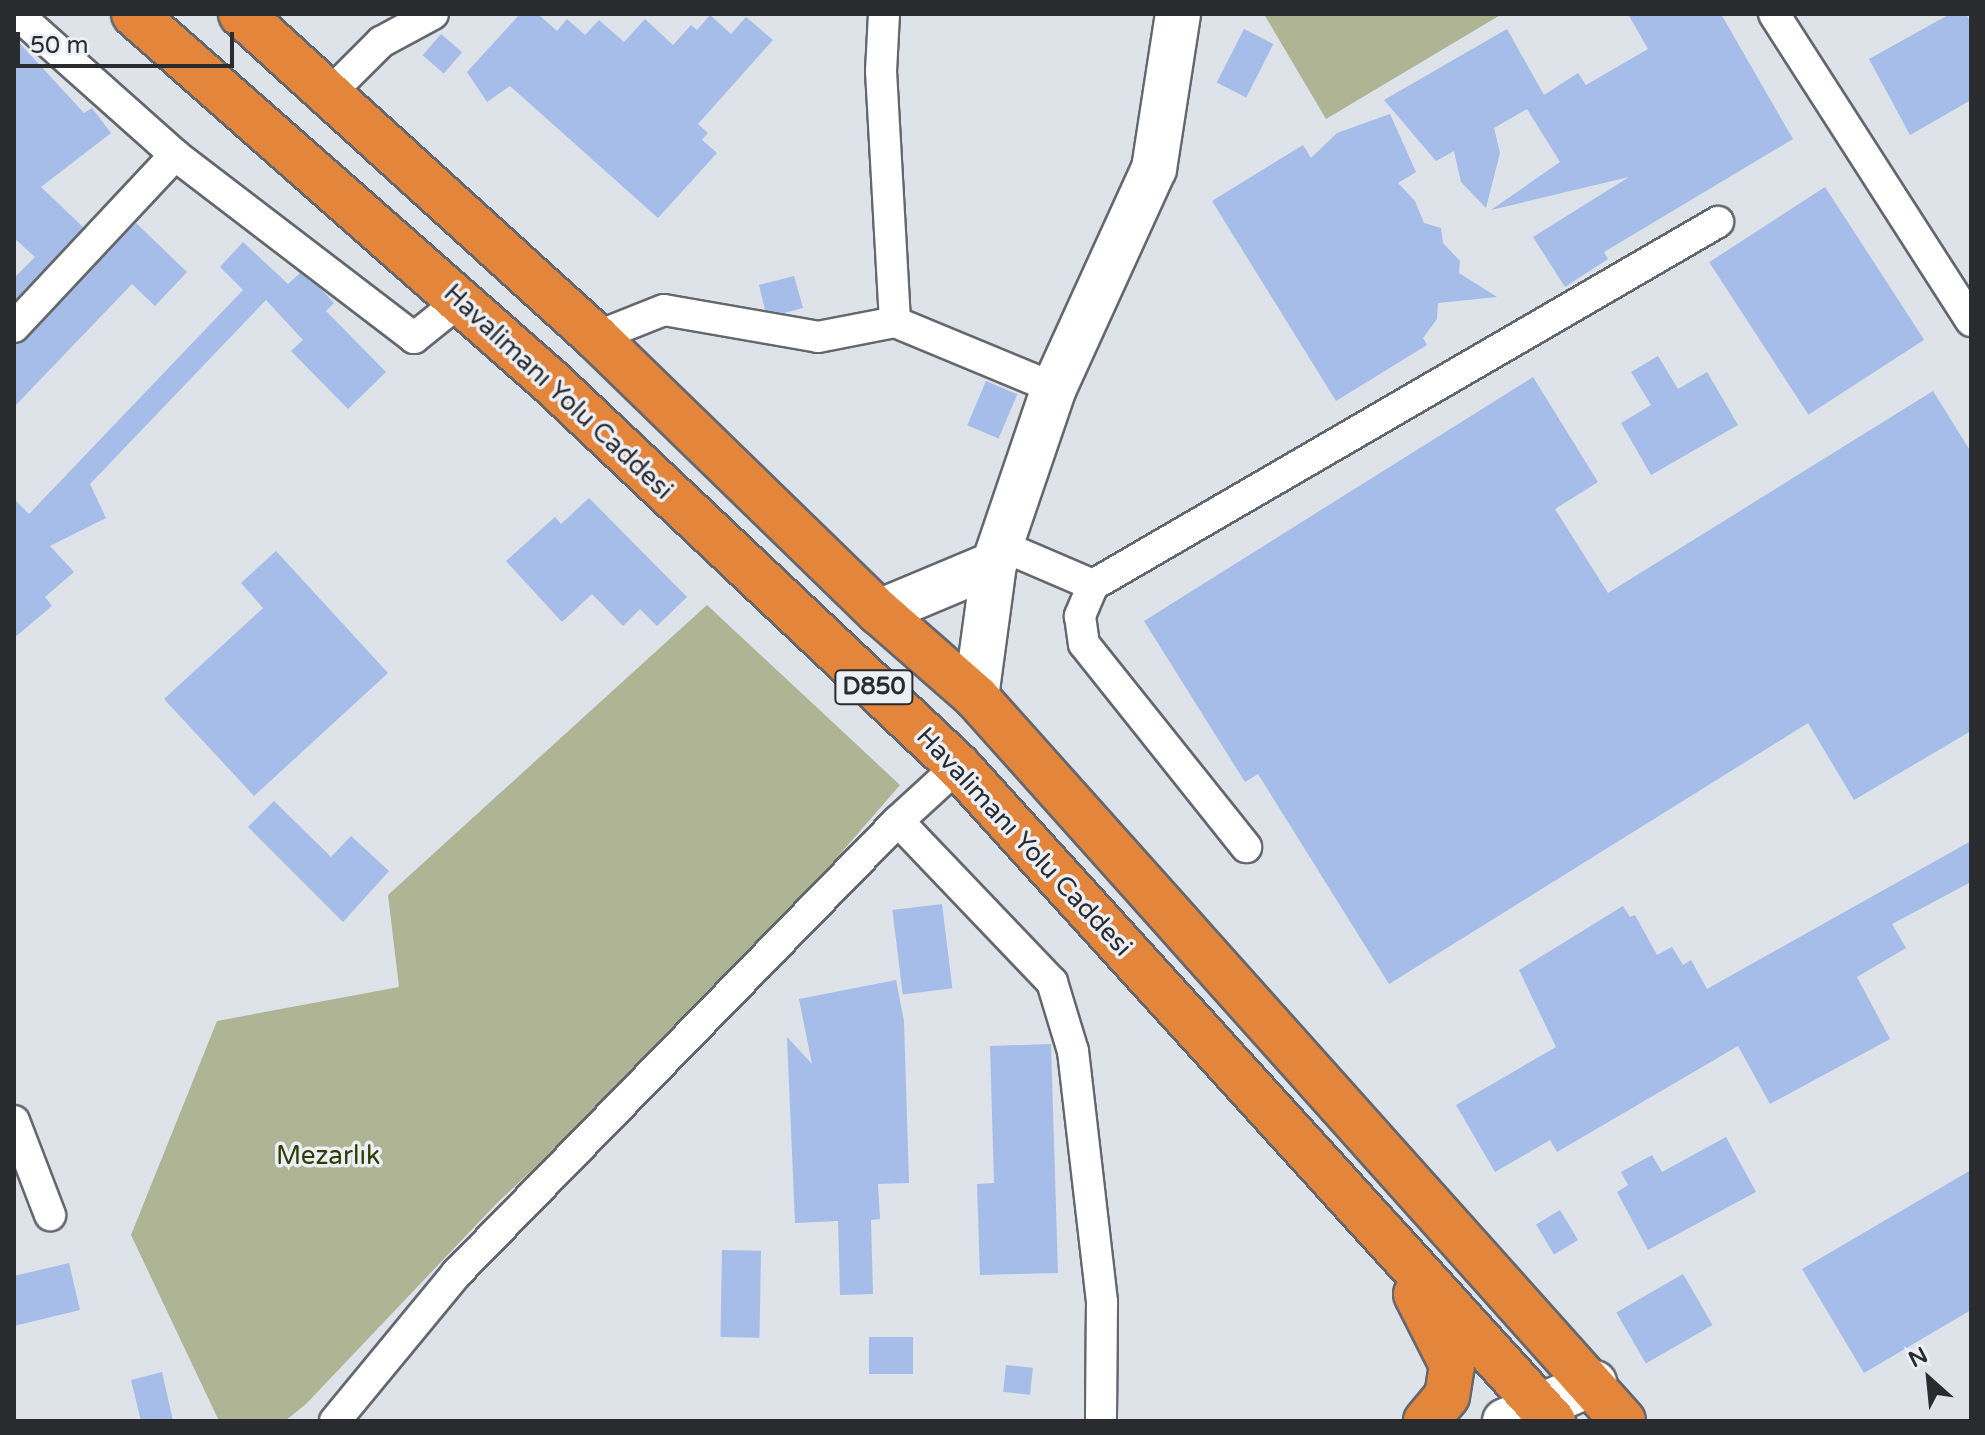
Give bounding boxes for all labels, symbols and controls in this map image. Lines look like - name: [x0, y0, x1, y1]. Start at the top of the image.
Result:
- scale bar: [20, 16, 238, 66]
- text: 50 m: [30, 31, 88, 60]
- street label: Havalimanı Yolu Caddesi: [437, 278, 679, 506]
- road number: D850: [834, 667, 914, 707]
- street label: Havalimanı Yolu Caddesi: [910, 721, 1138, 963]
- park label: Mezarlık: [276, 1140, 380, 1172]
- north arrow: [1889, 1339, 1969, 1419]
- text: N: [1904, 1342, 1932, 1373]

